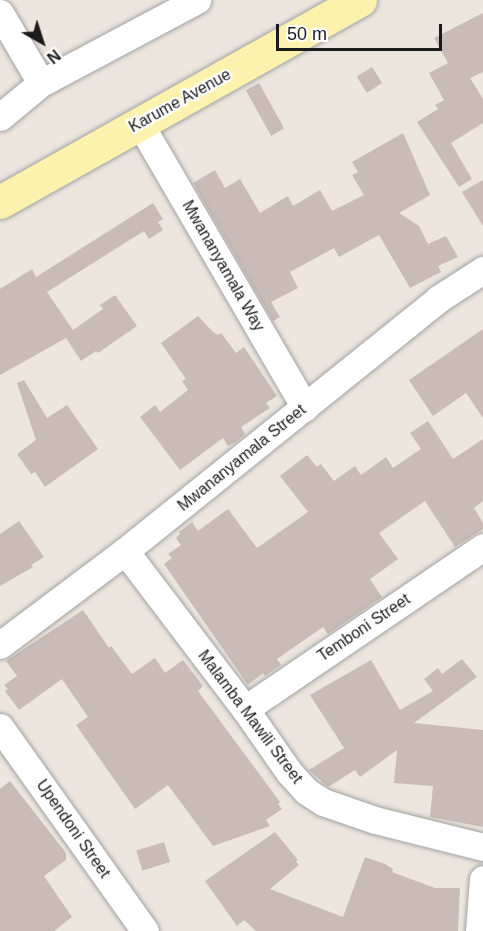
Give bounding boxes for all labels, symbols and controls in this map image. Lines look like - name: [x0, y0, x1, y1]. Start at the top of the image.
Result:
- north arrow: [12, 12, 72, 72]
- scale bar: [279, 12, 446, 50]
- text: 50 m: [287, 24, 327, 44]
- text: N: [44, 46, 63, 67]
- street label: Karume Avenue: [125, 65, 235, 137]
- street label: Mwananyamala Way: [178, 197, 268, 335]
- street label: Mwananyamala Street: [174, 400, 310, 516]
- street label: Temboni Street: [314, 590, 414, 666]
- street label: Malamba Mawili Street: [194, 647, 306, 787]
- street label: Upendoni Street: [32, 776, 114, 882]

